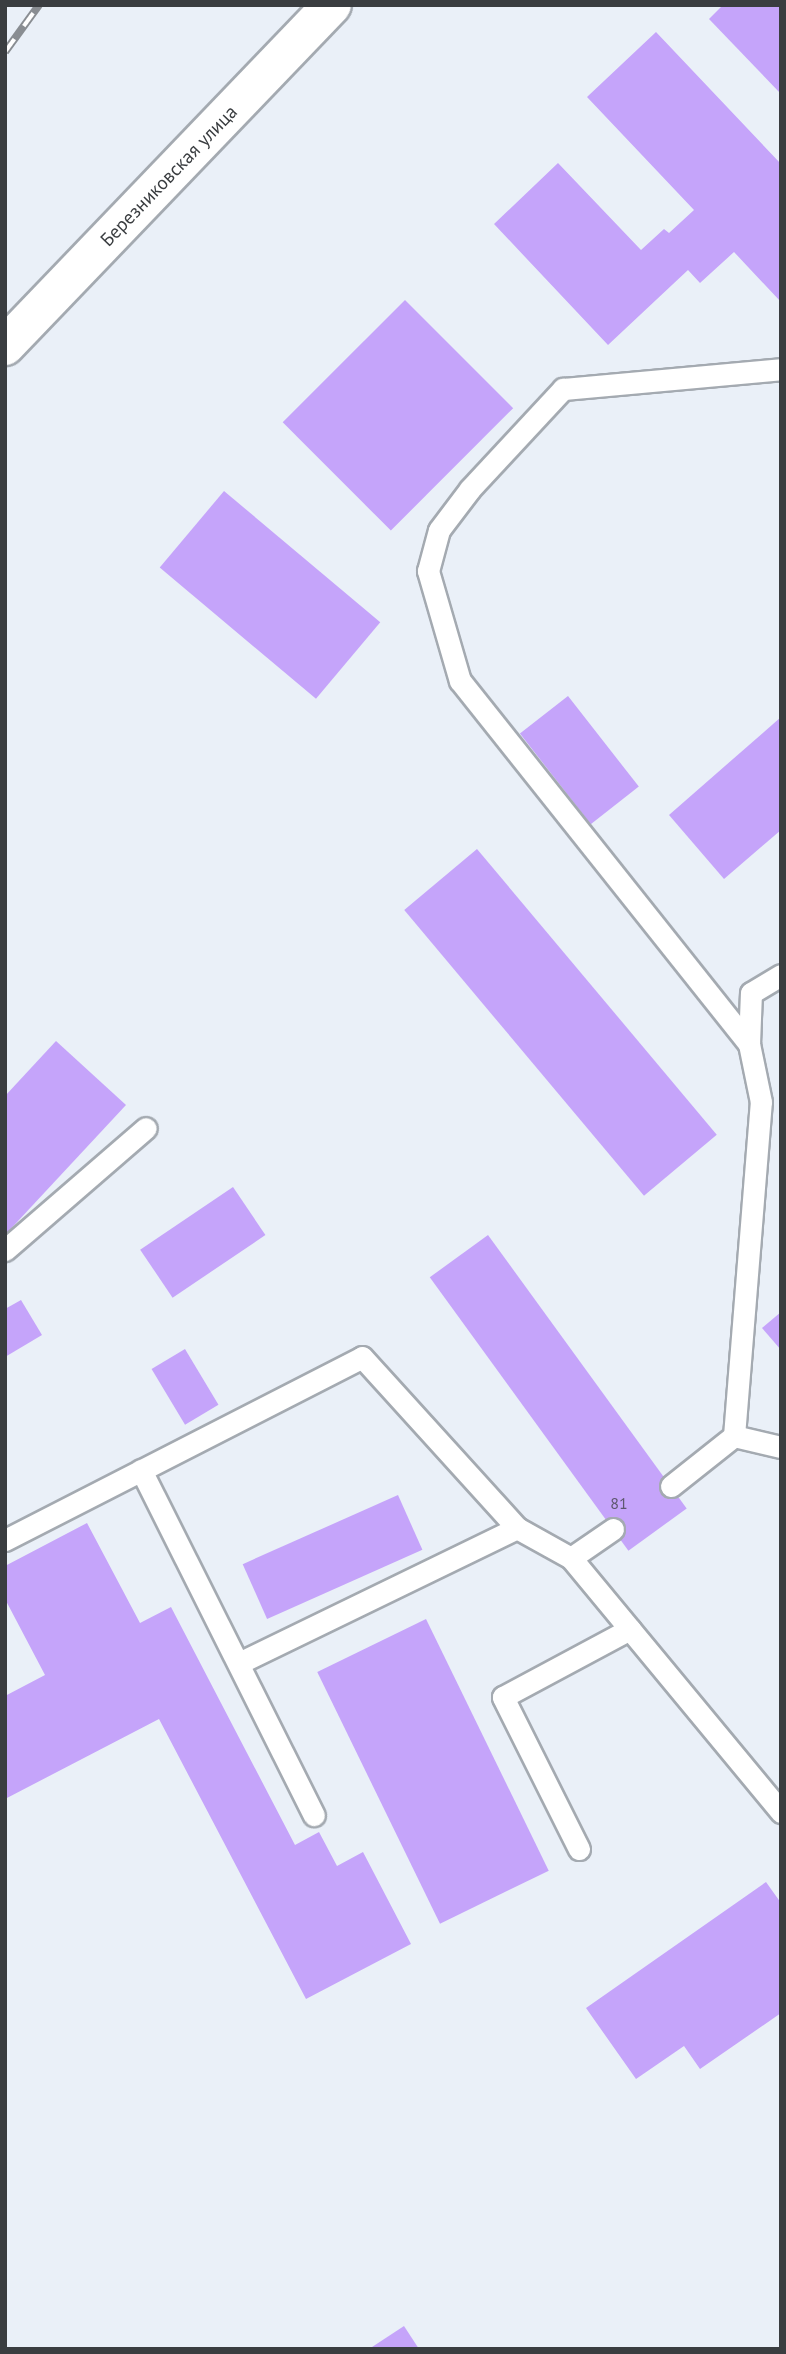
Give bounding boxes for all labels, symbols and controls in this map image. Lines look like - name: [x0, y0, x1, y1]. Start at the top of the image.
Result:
- street label: Березниковская улица: [96, 101, 242, 251]
- house number: 81: [610, 1493, 628, 1513]

